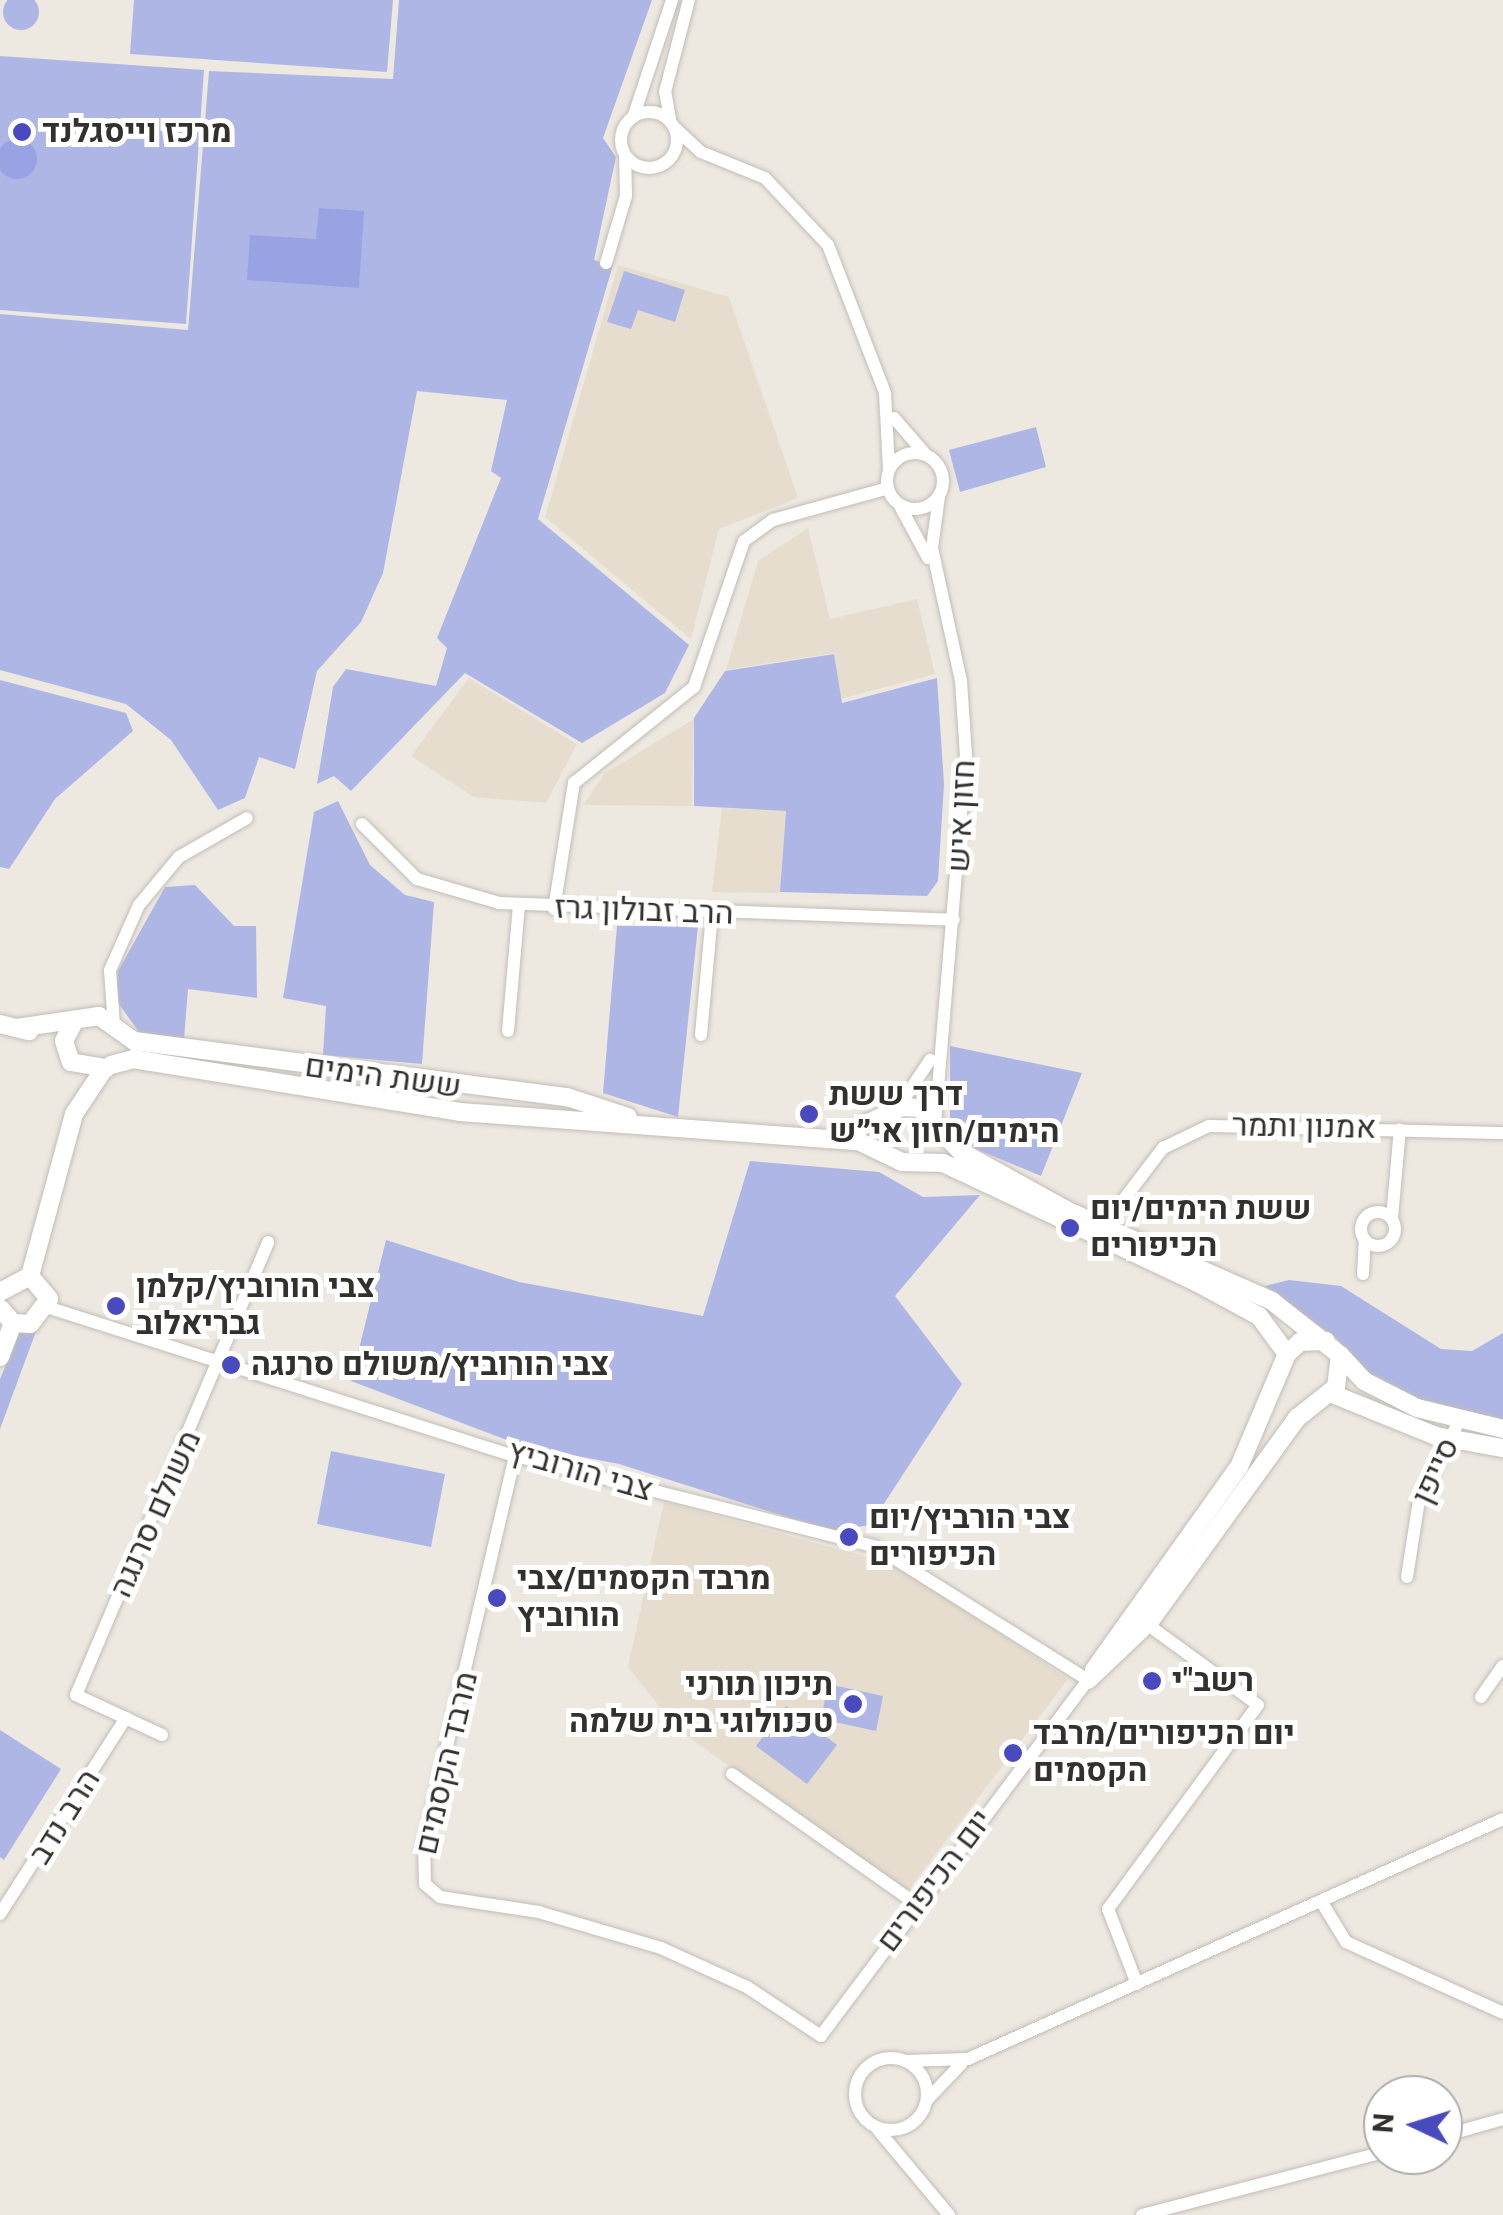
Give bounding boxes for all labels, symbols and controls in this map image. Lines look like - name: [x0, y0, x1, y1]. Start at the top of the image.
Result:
- place label: מרכז וייסגלנד: [42, 113, 232, 151]
- marker: מרכז וייסגלנד: [11, 121, 33, 143]
- street label: חזון איש: [940, 759, 984, 873]
- street label: הרב זבולון גרז: [554, 889, 734, 933]
- street label: ששת הימים: [302, 1047, 464, 1107]
- place label: דרך ששת הימים/חזון אי״ש: [829, 1077, 1060, 1152]
- marker: דרך ששת הימים/חזון אי״ש: [798, 1103, 820, 1125]
- street label: אמנון ותמר: [1231, 1107, 1377, 1147]
- place label: ששת הימים/יום הכיפורים: [1090, 1191, 1311, 1266]
- marker: ששת הימים/יום הכיפורים: [1059, 1217, 1081, 1239]
- place label: צבי הורוביץ/קלמן גבריאלוב: [136, 1269, 375, 1344]
- marker: צבי הורוביץ/קלמן גבריאלוב: [105, 1295, 127, 1317]
- place label: צבי הורוביץ/משולם סרנגה: [251, 1346, 609, 1384]
- marker: צבי הורוביץ/משולם סרנגה: [220, 1354, 242, 1376]
- street label: משולם סרנגה: [102, 1425, 210, 1603]
- street label: צבי הורוביץ: [503, 1432, 657, 1510]
- street label: סייפן: [1404, 1432, 1468, 1510]
- place label: צבי הורביץ/יום הכיפורים: [869, 1500, 1071, 1575]
- marker: צבי הורביץ/יום הכיפורים: [838, 1526, 860, 1548]
- place label: מרבד הקסמים/צבי הורוביץ: [517, 1561, 771, 1636]
- marker: מרבד הקסמים/צבי הורוביץ: [486, 1587, 508, 1609]
- place label: רשב"י: [1172, 1662, 1254, 1700]
- place label: תיכון תורני טכנולוגי בית שלמה: [569, 1667, 833, 1742]
- street label: מרבד הקסמים: [407, 1668, 487, 1858]
- marker: רשב"י: [1141, 1670, 1163, 1692]
- marker: תיכון תורני טכנולוגי בית שלמה: [842, 1693, 864, 1715]
- place label: יום הכיפורים/מרבד הקסמים: [1033, 1716, 1295, 1791]
- marker: יום הכיפורים/מרבד הקסמים: [1002, 1742, 1024, 1764]
- street label: הרב נדב: [21, 1763, 109, 1871]
- street label: יום הכיפורים: [869, 1802, 1001, 1960]
- north arrow: [1363, 2075, 1463, 2175]
- text: N: [1363, 2112, 1406, 2134]

